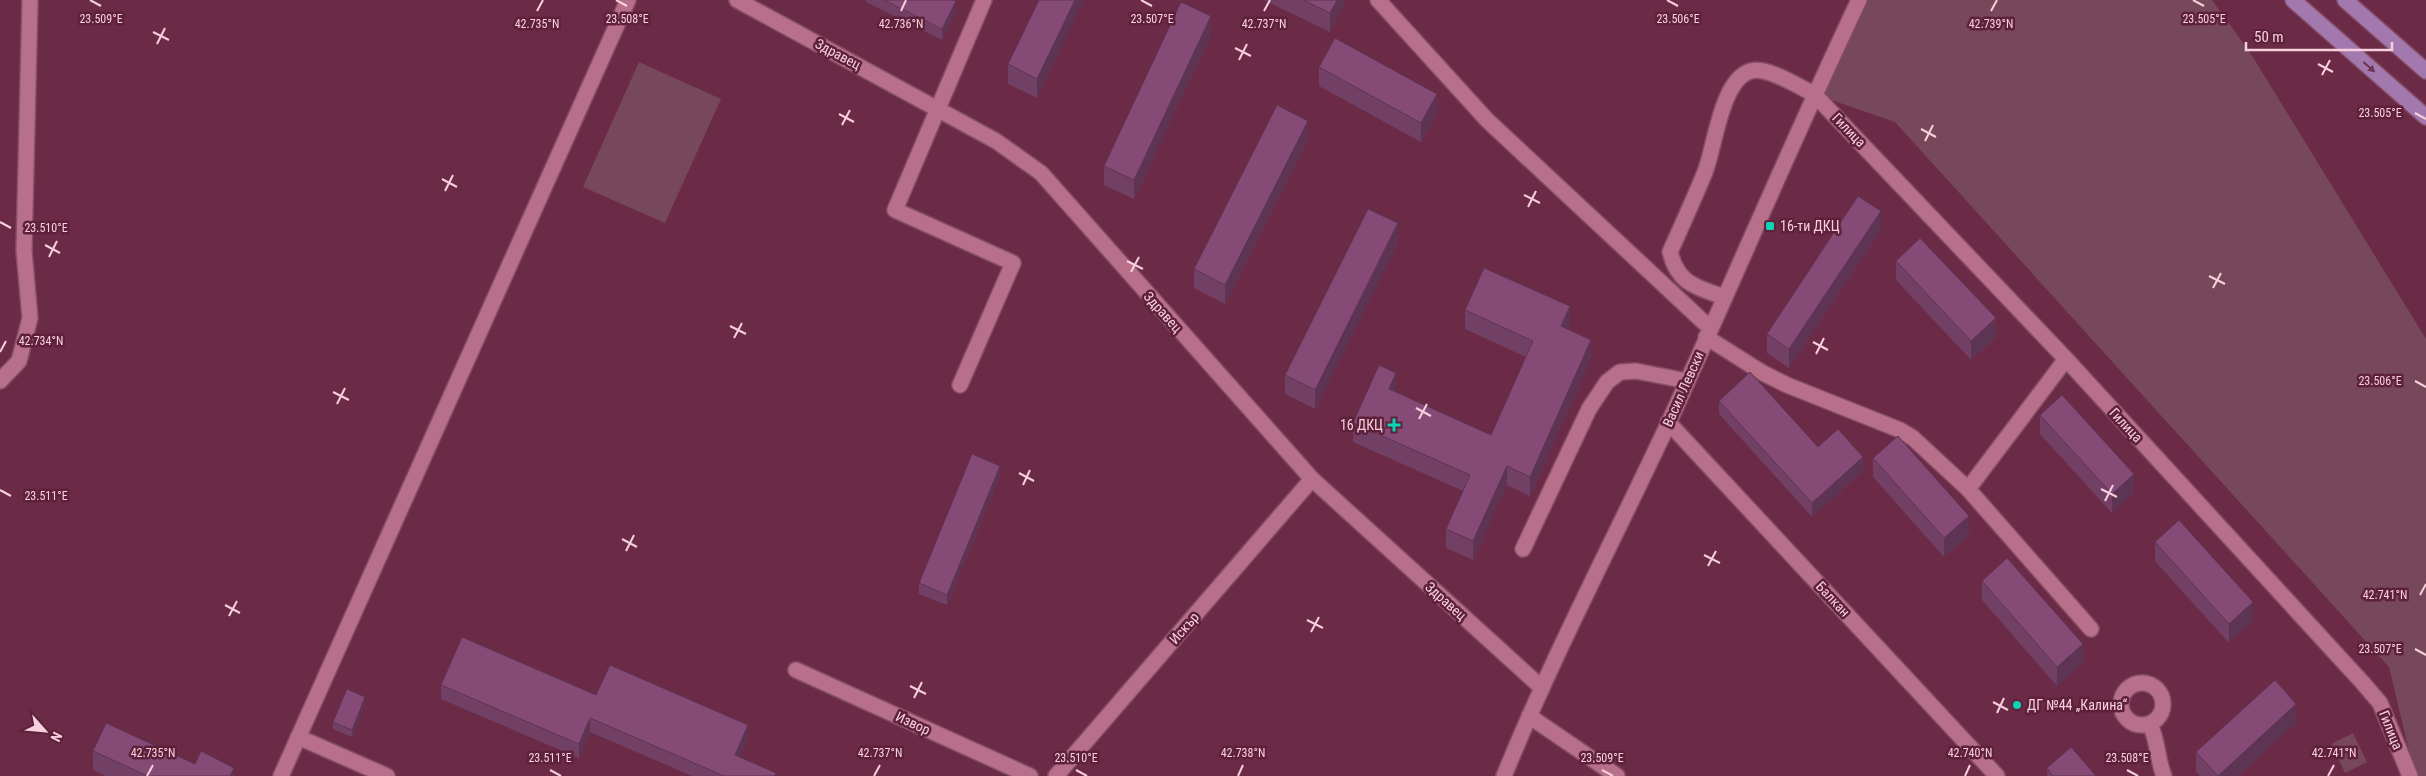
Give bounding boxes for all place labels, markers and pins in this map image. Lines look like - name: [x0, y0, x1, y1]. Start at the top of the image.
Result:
- place label: 16-ти ДКЦ: [1780, 218, 1840, 234]
- marker: 16-ти ДКЦ: [1764, 220, 1776, 232]
- place label: 16 ДКЦ: [1340, 417, 1383, 433]
- marker: 16 ДКЦ: [1387, 418, 1401, 432]
- place label: ДГ №44 „Калина“: [2027, 697, 2128, 713]
- marker: ДГ №44 „Калина“: [2011, 699, 2023, 711]

